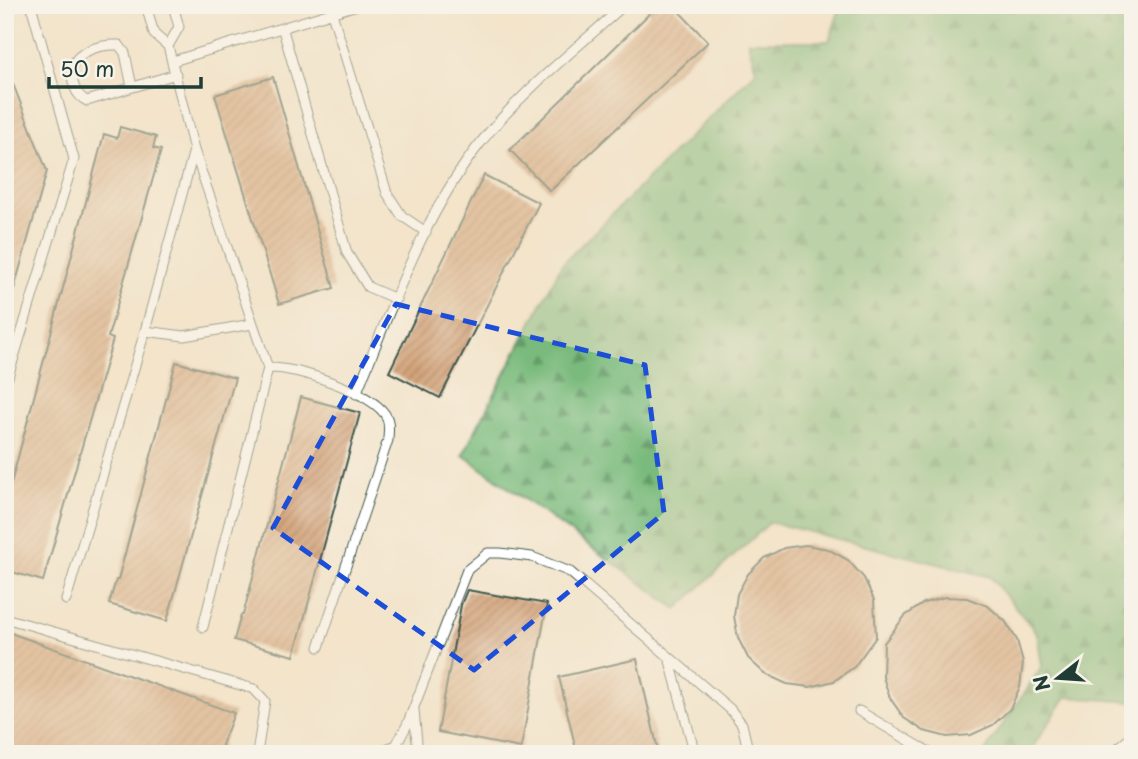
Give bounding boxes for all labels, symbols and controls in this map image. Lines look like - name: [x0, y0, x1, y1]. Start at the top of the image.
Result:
- scale bar: [49, 46, 201, 90]
- text: 50 m: [60, 52, 114, 84]
- north arrow: [1023, 644, 1092, 714]
- text: N: [1025, 672, 1056, 695]

